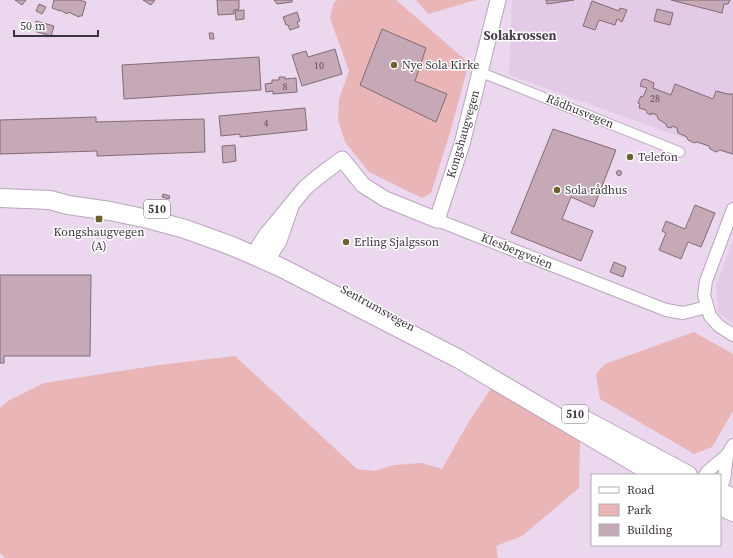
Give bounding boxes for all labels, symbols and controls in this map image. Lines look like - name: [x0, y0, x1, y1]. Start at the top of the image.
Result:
- scale bar: [14, 12, 98, 38]
- text: 50 m: [20, 18, 46, 34]
- district label: Solakrossen: [484, 27, 556, 44]
- place label: Nye Sola Kirke: [402, 57, 479, 73]
- house number: 10: [314, 59, 324, 72]
- marker: Nye Sola Kirke: [389, 60, 399, 70]
- house number: 8: [283, 80, 288, 93]
- street label: Kongshaugvegen: [443, 88, 483, 180]
- street label: Rådhusvegen: [544, 90, 616, 132]
- house number: 28: [650, 92, 660, 105]
- house number: 4: [264, 117, 269, 130]
- place label: Telefon: [638, 149, 678, 165]
- marker: Telefon: [625, 152, 635, 162]
- place label: Sola rådhus: [565, 182, 627, 198]
- marker: Sola rådhus: [552, 185, 562, 195]
- road number: 510: [144, 200, 170, 218]
- marker: Kongshaugvegen (A): [94, 214, 104, 224]
- place label: Kongshaugvegen (A): [54, 224, 144, 254]
- street label: Klesbergveien: [479, 229, 555, 273]
- place label: Erling Sjalgsson: [354, 234, 439, 250]
- marker: Erling Sjalgsson: [341, 237, 351, 247]
- street label: Sentrumsvegen: [338, 281, 418, 335]
- road number: 510: [562, 405, 588, 423]
- legend: [591, 474, 721, 546]
- text: Road: [627, 482, 654, 498]
- text: Park: [627, 502, 652, 518]
- text: Building: [627, 522, 672, 538]

